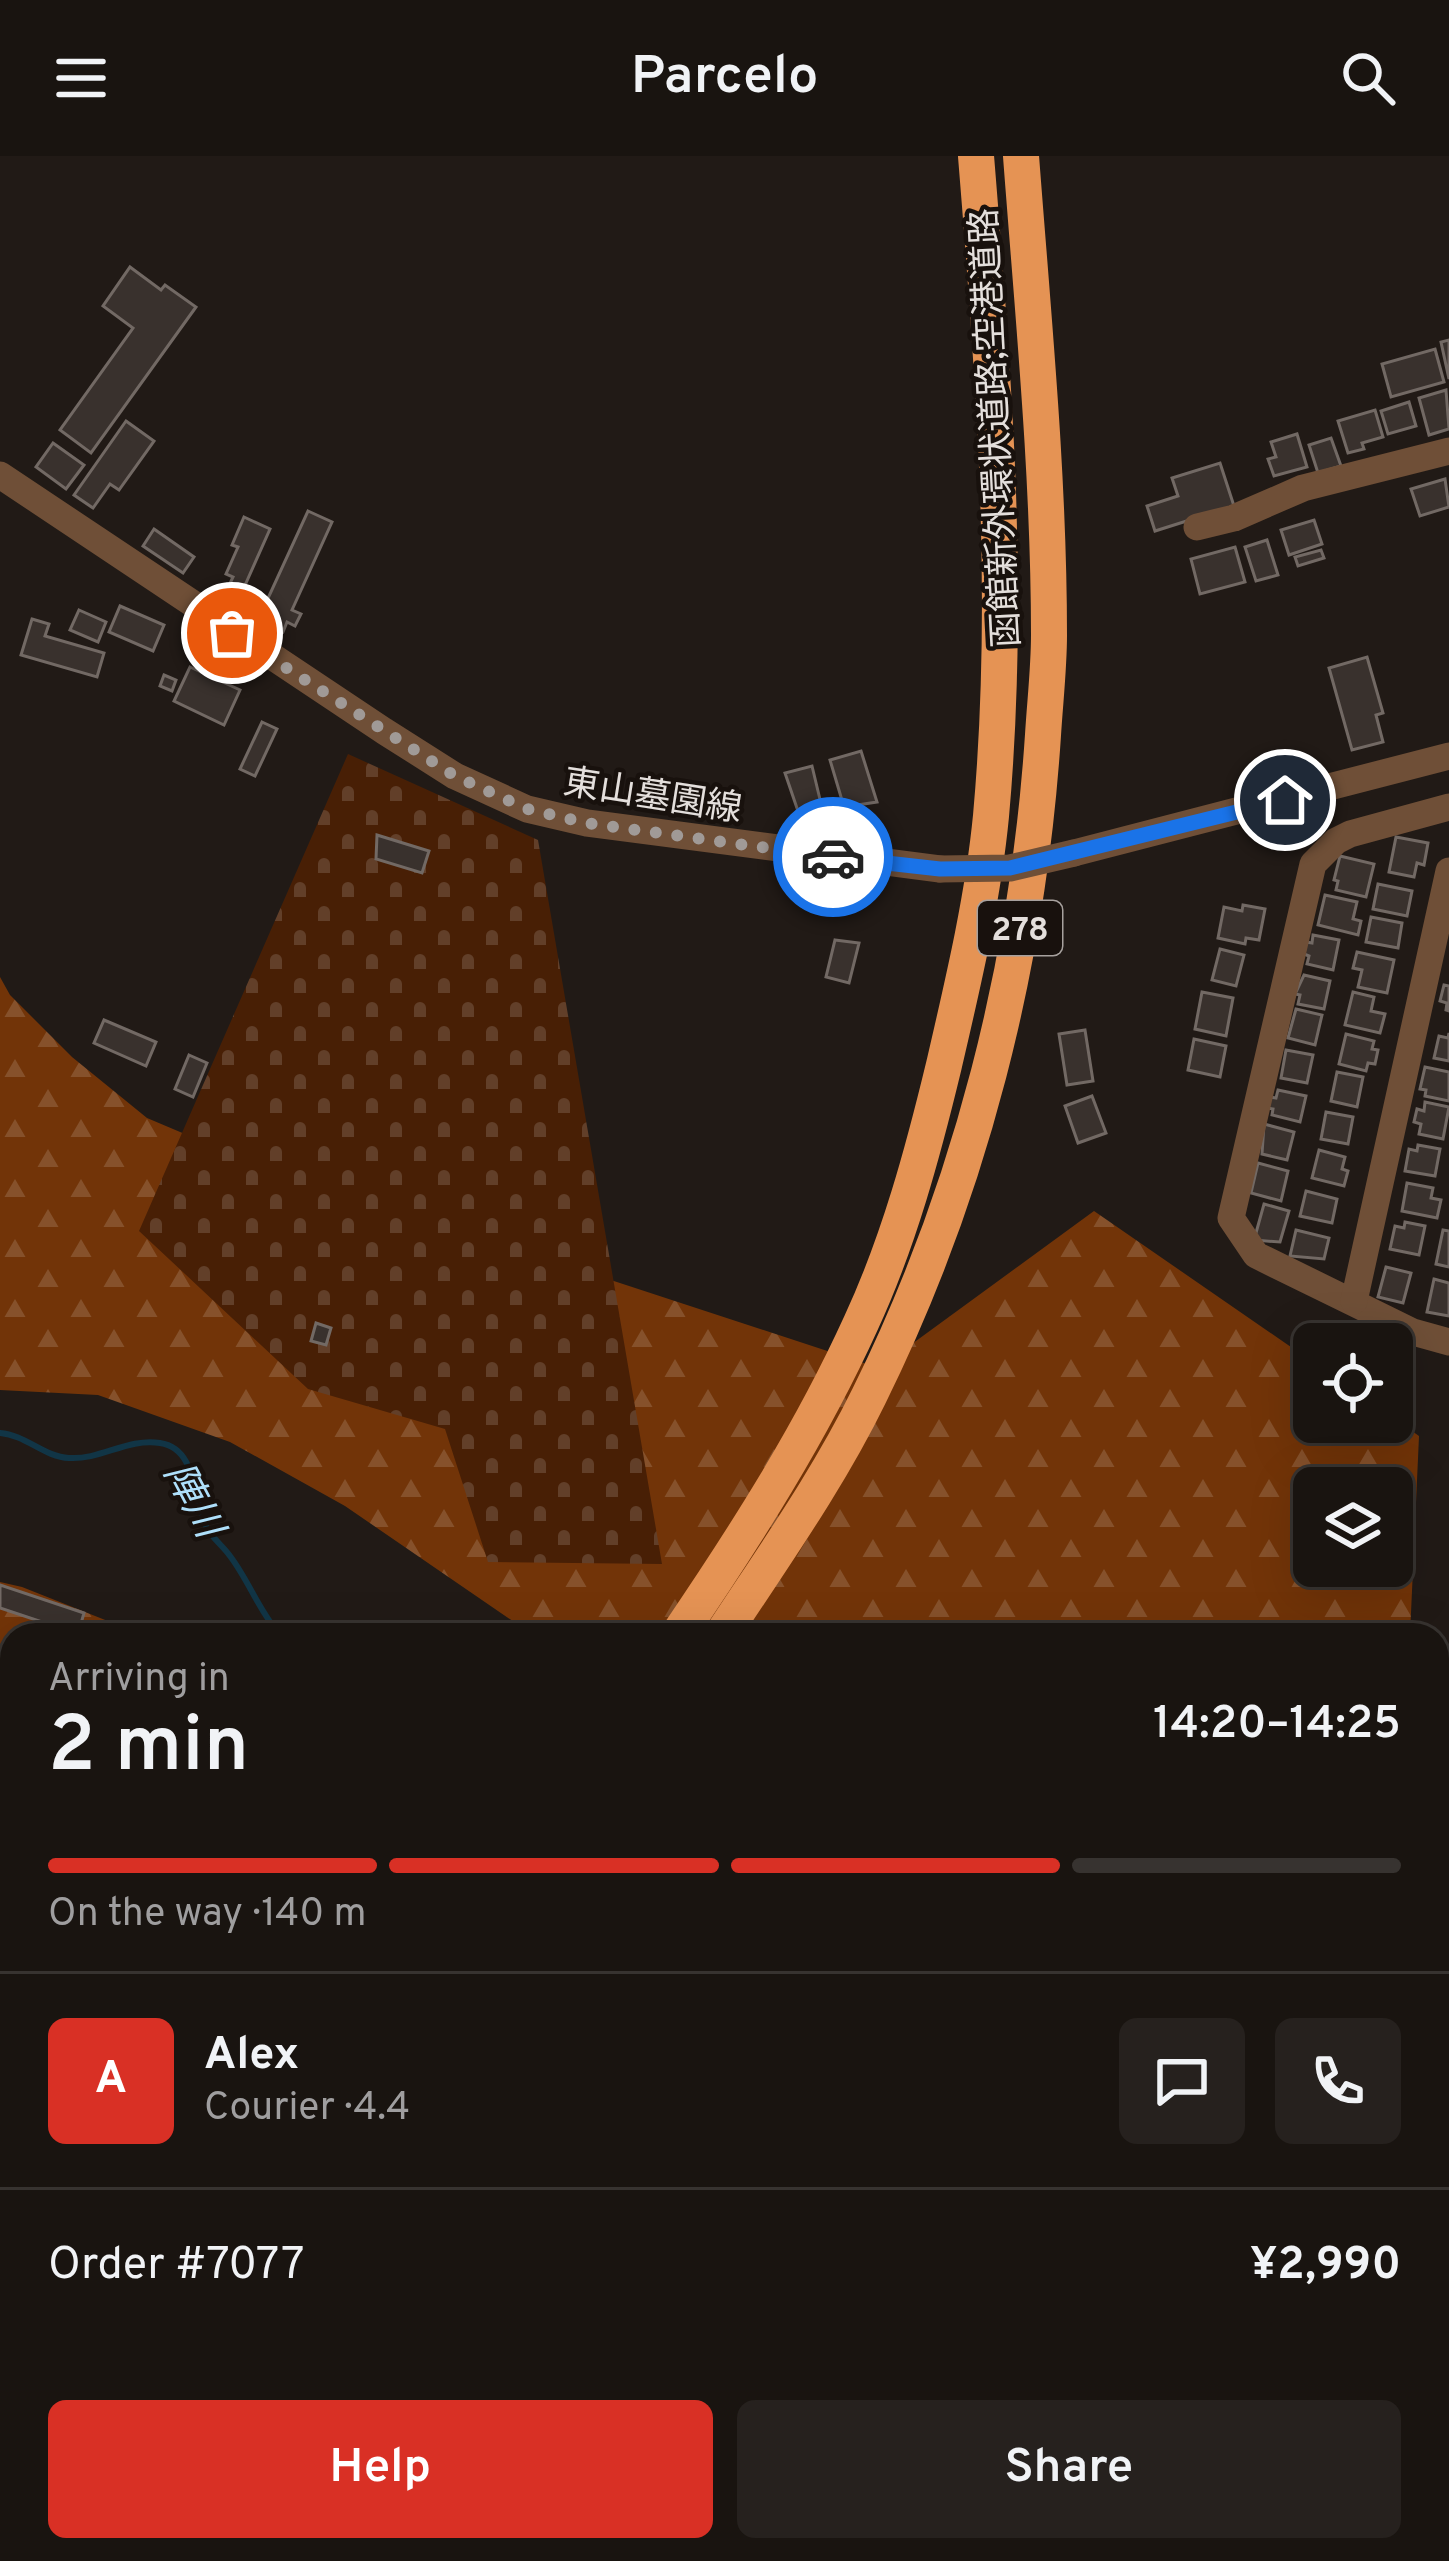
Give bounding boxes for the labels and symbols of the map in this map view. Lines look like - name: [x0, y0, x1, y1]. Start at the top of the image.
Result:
- street label: 函館新外環状道路;空港道路: [964, 207, 1032, 649]
- pin: [181, 582, 283, 684]
- pin: [1234, 749, 1336, 851]
- street label: 東山墓園線: [560, 761, 745, 835]
- courier: [773, 797, 893, 917]
- road number: 278: [978, 901, 1062, 955]
- water label: 陣川: [151, 1455, 233, 1551]

